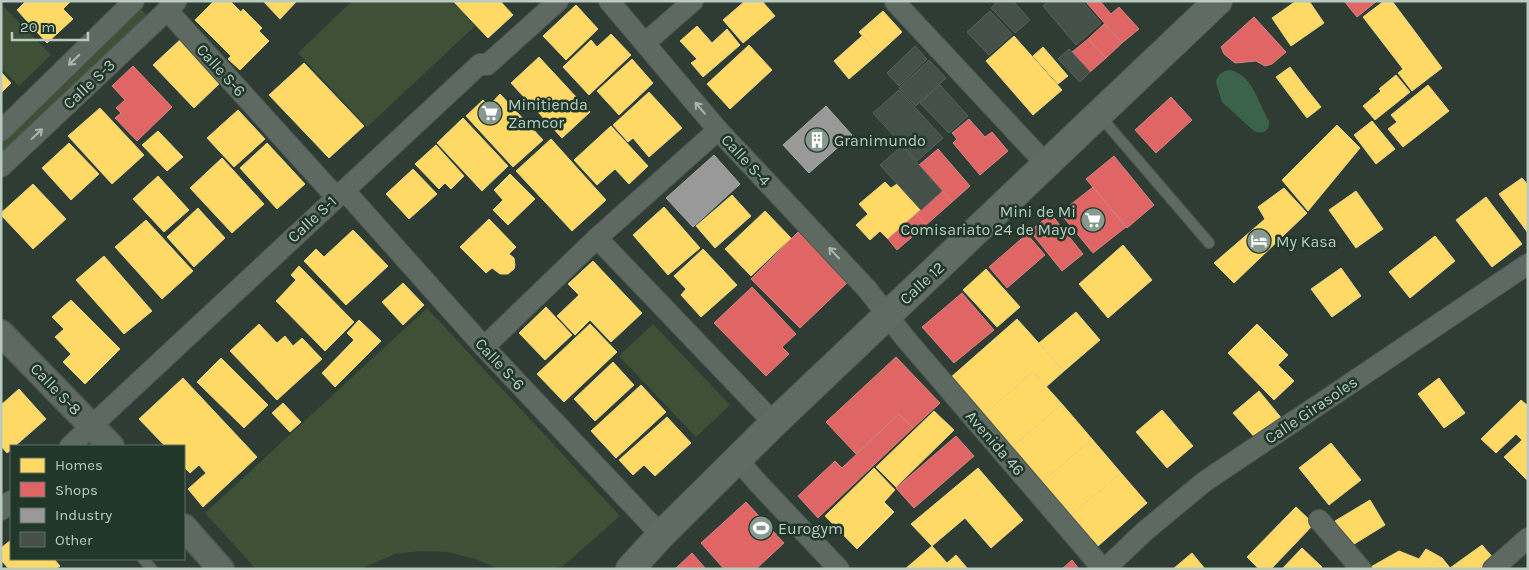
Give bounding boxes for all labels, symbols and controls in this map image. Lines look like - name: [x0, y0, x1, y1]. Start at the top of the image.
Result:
- scale bar: [12, 10, 89, 42]
- text: 20 m: [20, 18, 55, 36]
- street label: Calle S-6: [193, 40, 249, 100]
- one-way arrow: [68, 54, 81, 66]
- street label: Calle S-3: [59, 55, 119, 113]
- place label: Minitienda Zamcor: [508, 95, 588, 132]
- supermarket icon: Minitienda Zamcor: [477, 100, 503, 126]
- one-way arrow: [694, 102, 705, 115]
- building icon: Granimundo: [804, 127, 830, 153]
- one-way arrow: [30, 128, 43, 140]
- street label: Calle S-4: [717, 130, 775, 190]
- place label: Granimundo: [834, 131, 926, 150]
- street label: Calle S-1: [284, 192, 340, 246]
- place label: Mini de Mi Comisariato 24 de Mayo: [901, 202, 1076, 239]
- supermarket icon: Mini de Mi Comisariato 24 de Mayo: [1080, 207, 1106, 233]
- hotel icon: My Kasa: [1246, 228, 1272, 254]
- place label: My Kasa: [1276, 232, 1337, 251]
- one-way arrow: [828, 247, 840, 260]
- street label: Calle 12: [896, 258, 948, 308]
- street label: Calle S-6: [471, 334, 529, 394]
- street label: Calle S-8: [27, 359, 85, 419]
- street label: Calle Girasoles: [1261, 372, 1361, 448]
- street label: Avenida 46: [962, 407, 1028, 479]
- legend: [10, 445, 185, 560]
- text: Homes: [55, 456, 103, 474]
- text: Shops: [55, 481, 98, 499]
- text: Industry: [55, 506, 112, 524]
- sports icon: Eurogym: [748, 515, 774, 541]
- place label: Eurogym: [778, 519, 843, 538]
- text: Other: [55, 531, 93, 549]

